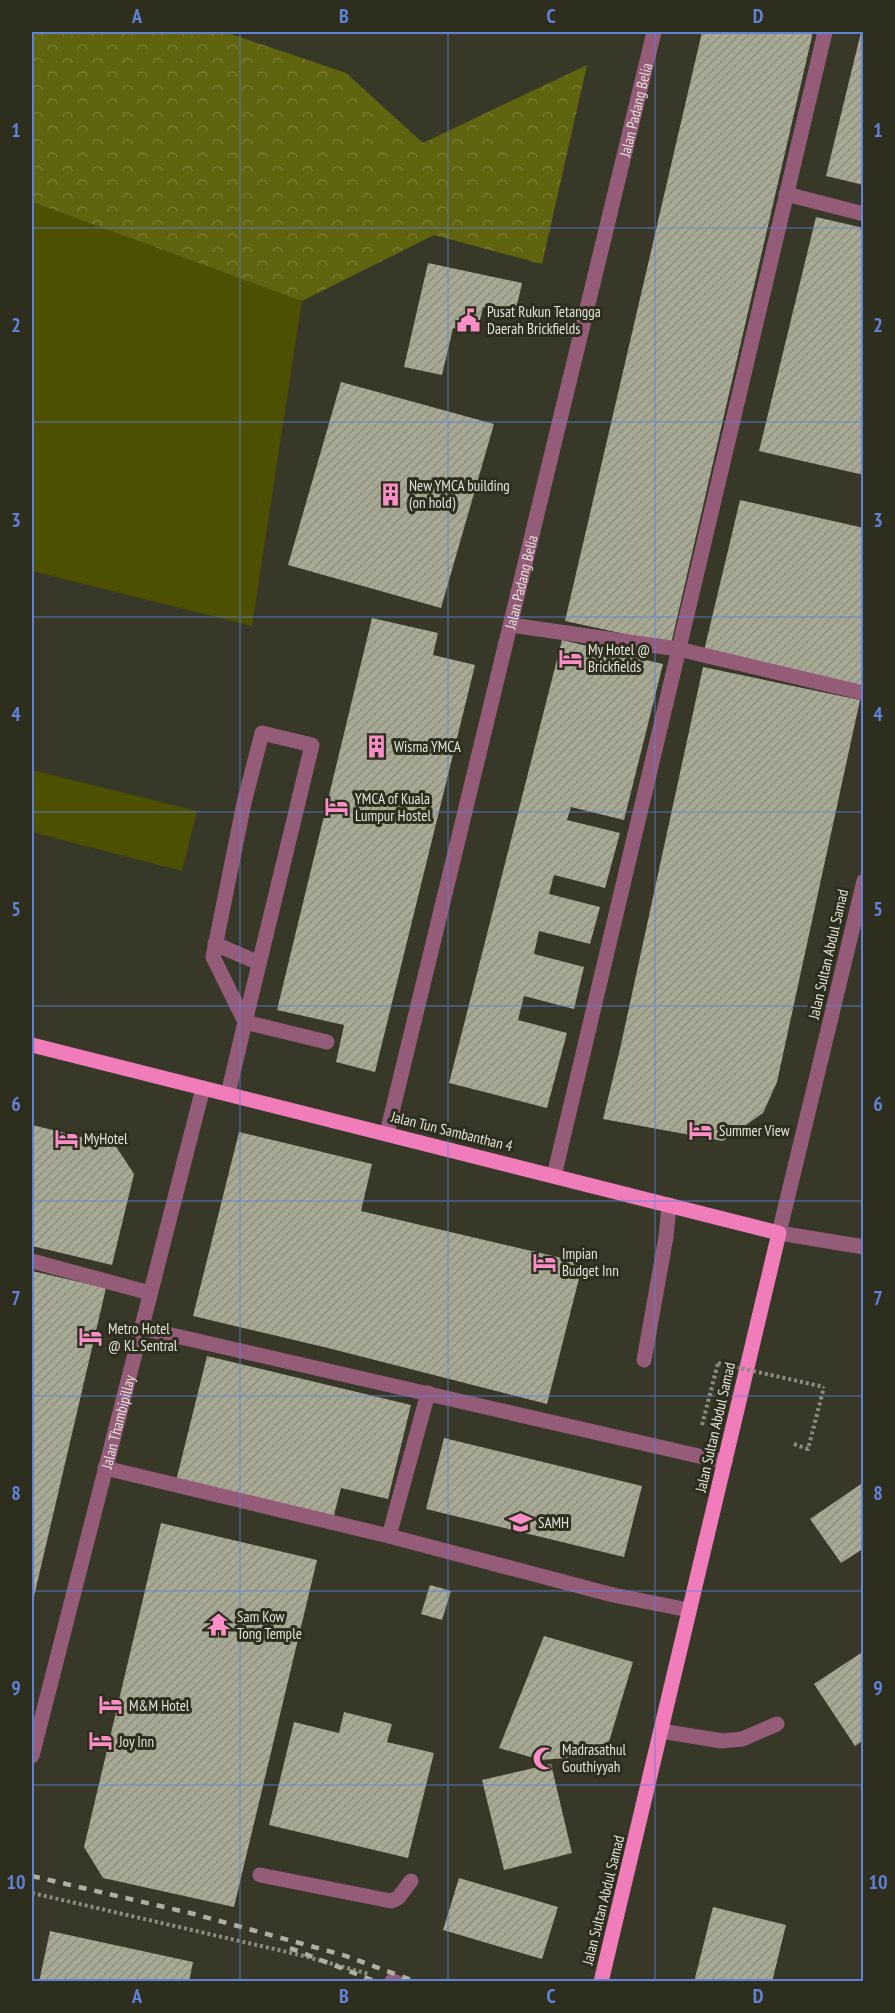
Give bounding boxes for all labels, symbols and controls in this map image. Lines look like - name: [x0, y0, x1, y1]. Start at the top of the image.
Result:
- text: A: [131, 3, 143, 29]
- text: B: [339, 3, 349, 29]
- text: C: [546, 3, 556, 29]
- text: D: [753, 3, 764, 29]
- street label: Jalan Padang Belia: [614, 61, 656, 160]
- text: 1: [11, 117, 21, 143]
- text: 1: [873, 117, 883, 143]
- place label: Pusat Rukun Tetangga Daerah Brickfields: [487, 302, 601, 338]
- public building icon: Pusat Rukun Tetangga Daerah Brickfields: [456, 307, 482, 333]
- text: 2: [11, 312, 21, 338]
- text: 2: [873, 312, 883, 338]
- place label: New YMCA building (on hold): [409, 476, 510, 512]
- building icon: New YMCA building (on hold): [378, 481, 404, 507]
- text: 3: [11, 507, 21, 533]
- text: 3: [873, 507, 883, 533]
- street label: Jalan Padang Belia: [500, 533, 541, 632]
- place label: My Hotel @ Brickfields: [588, 640, 650, 676]
- hotel icon: My Hotel @ Brickfields: [557, 645, 583, 671]
- text: 4: [11, 701, 21, 727]
- text: 4: [873, 701, 883, 727]
- building icon: Wisma YMCA: [363, 733, 389, 759]
- place label: Wisma YMCA: [394, 737, 462, 756]
- place label: YMCA of Kuala Lumpur Hostel: [355, 789, 431, 825]
- hotel icon: YMCA of Kuala Lumpur Hostel: [324, 794, 350, 820]
- street label: Jalan Sultan Abdul Samad: [804, 887, 852, 1022]
- text: 5: [11, 896, 21, 922]
- text: 5: [873, 896, 883, 922]
- text: 6: [11, 1091, 21, 1117]
- text: 6: [873, 1091, 883, 1117]
- street label: Jalan Tun Sambanthan 4: [388, 1106, 515, 1155]
- hotel icon: Summer View: [688, 1117, 714, 1143]
- place label: Summer View: [719, 1121, 790, 1140]
- hotel icon: MyHotel: [53, 1125, 79, 1151]
- place label: MyHotel: [84, 1129, 128, 1148]
- place label: Impian Budget Inn: [562, 1244, 619, 1280]
- hotel icon: Impian Budget Inn: [531, 1249, 557, 1275]
- text: 7: [11, 1285, 21, 1311]
- text: 7: [873, 1285, 883, 1311]
- place label: Metro Hotel @ KL Sentral: [108, 1319, 178, 1355]
- hotel icon: Metro Hotel @ KL Sentral: [77, 1324, 103, 1350]
- street label: Jalan Sultan Abdul Samad: [691, 1360, 739, 1495]
- street label: Jalan Thambipillay: [96, 1373, 139, 1472]
- text: 8: [11, 1480, 21, 1506]
- text: 8: [873, 1480, 883, 1506]
- school or university icon: SAMH: [507, 1509, 533, 1535]
- place label: SAMH: [538, 1513, 569, 1532]
- place label: Sam Kow Tong Temple: [237, 1607, 302, 1643]
- temple icon: Sam Kow Tong Temple: [206, 1612, 232, 1638]
- text: 9: [11, 1675, 21, 1701]
- text: 9: [873, 1675, 883, 1701]
- hotel icon: M&M Hotel: [98, 1692, 124, 1718]
- place label: M&M Hotel: [129, 1696, 190, 1715]
- hotel icon: Joy Inn: [88, 1728, 114, 1754]
- place label: Joy Inn: [118, 1732, 154, 1751]
- place label: Madrasathul Gouthiyyah: [562, 1740, 626, 1776]
- mosque icon: Madrasathul Gouthiyyah: [531, 1745, 557, 1771]
- street label: Jalan Sultan Abdul Samad: [577, 1833, 628, 1968]
- text: 10: [6, 1869, 26, 1895]
- text: 10: [868, 1869, 888, 1895]
- text: A: [131, 1983, 143, 2009]
- text: B: [339, 1983, 349, 2009]
- text: C: [546, 1983, 556, 2009]
- text: D: [753, 1983, 764, 2009]

